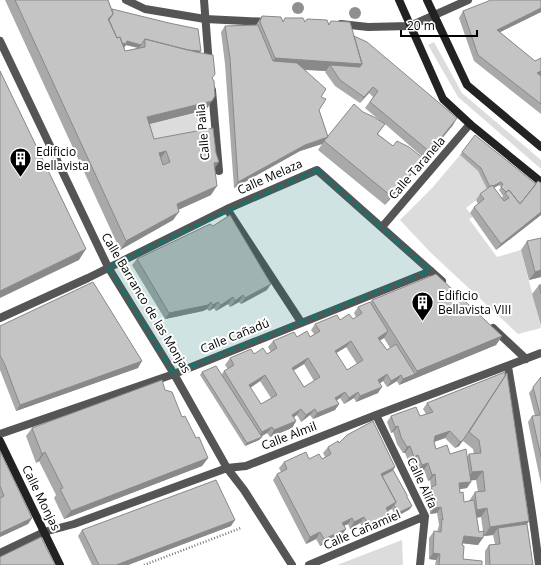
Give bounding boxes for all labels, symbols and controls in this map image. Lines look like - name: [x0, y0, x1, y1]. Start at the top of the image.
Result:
- scale bar: [401, 12, 477, 38]
- text: 20 m: [407, 17, 435, 34]
- street label: Calle Paila: [192, 103, 213, 161]
- street label: Calle Taranela: [384, 132, 449, 203]
- place label: Edificio Bellavista: [36, 143, 89, 174]
- building icon: Edificio Bellavista: [7, 146, 33, 179]
- street label: Calle Melaza: [235, 155, 305, 198]
- street label: Calle Barranco de las Monjas: [98, 229, 195, 376]
- place label: Edificio Bellavista VIII: [438, 287, 511, 318]
- building icon: Edificio Bellavista VIII: [410, 290, 436, 323]
- street label: Calle Cañadú: [198, 314, 272, 357]
- street label: Calle Almil: [259, 417, 319, 454]
- street label: Calle Alifa: [403, 454, 442, 511]
- street label: Calle Monjas: [18, 462, 65, 534]
- street label: Calle Cañamiel: [321, 506, 403, 553]

